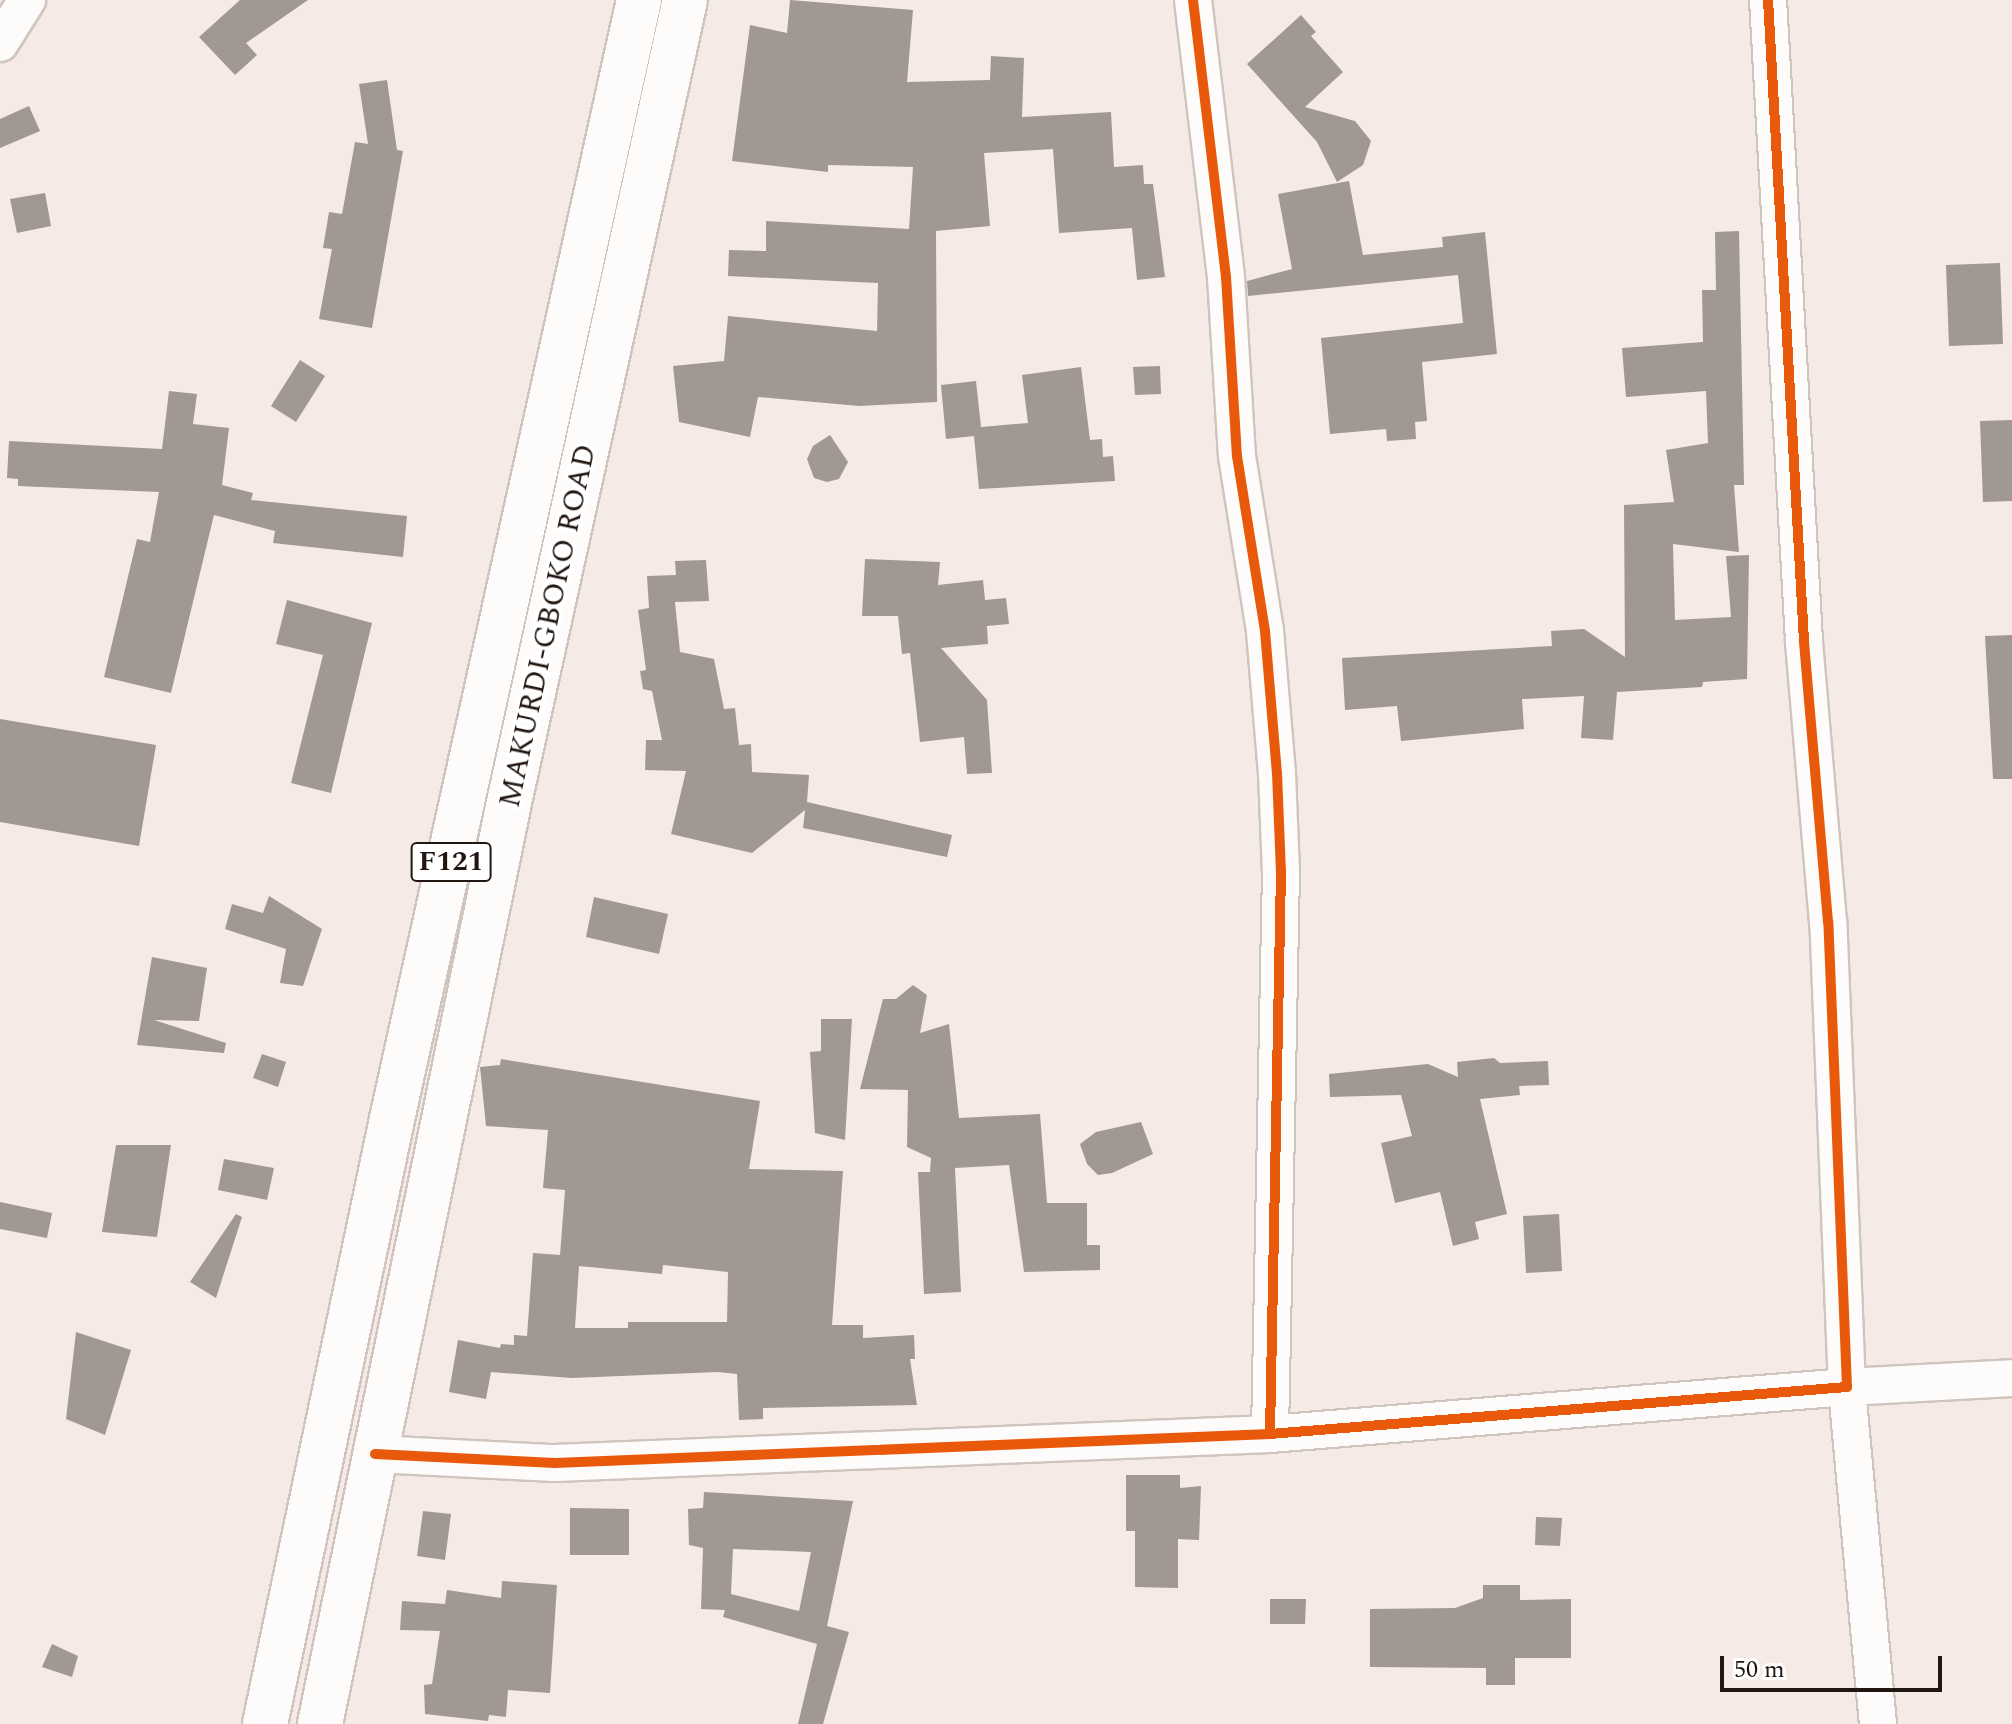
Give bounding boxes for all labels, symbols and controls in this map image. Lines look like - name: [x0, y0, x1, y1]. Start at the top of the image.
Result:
- street label: MAKURDI-GBOKO ROAD: [492, 441, 604, 811]
- road number: F121: [409, 838, 493, 886]
- scale bar: [1724, 1640, 1946, 1690]
- text: 50 m: [1734, 1652, 1785, 1688]

